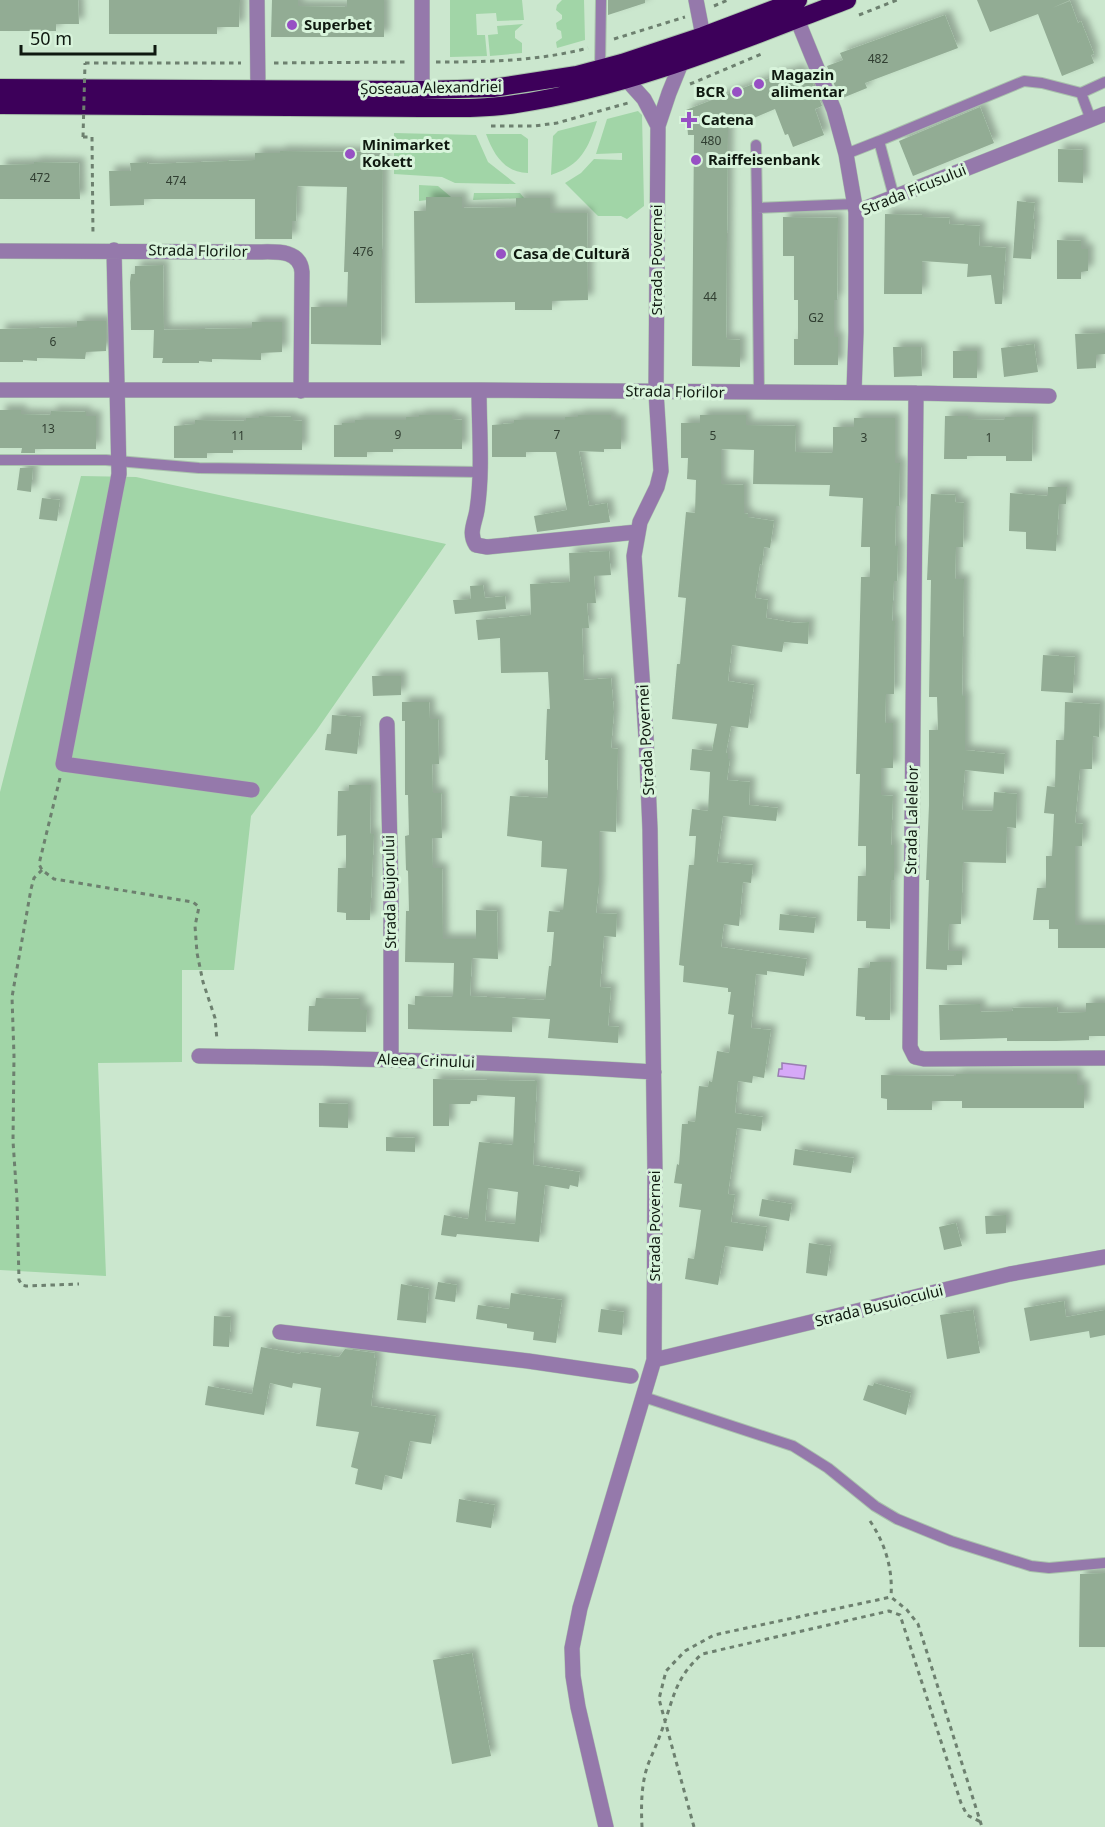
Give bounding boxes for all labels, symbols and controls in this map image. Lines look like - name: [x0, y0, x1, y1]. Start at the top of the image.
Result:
- place label: Superbet: [304, 14, 373, 34]
- scale bar: [21, 18, 154, 56]
- marker: Superbet: [285, 18, 299, 32]
- text: 50 m: [30, 26, 72, 50]
- house number: 482: [868, 50, 888, 67]
- place label: Magazin alimentar: [771, 64, 845, 101]
- street label: Șoseaua Alexandriei: [360, 76, 502, 98]
- marker: Magazin alimentar: [752, 77, 766, 91]
- place label: BCR: [696, 81, 725, 101]
- marker: BCR: [730, 85, 744, 99]
- place label: Catena: [701, 109, 754, 129]
- marker: Catena: [682, 113, 696, 127]
- house number: 480: [701, 132, 721, 149]
- place label: Minimarket Kokett: [362, 134, 450, 171]
- marker: Minimarket Kokett: [343, 147, 357, 161]
- place label: Raiffeisenbank: [708, 149, 821, 169]
- marker: Raiffeisenbank: [689, 153, 703, 167]
- street label: Strada Ficusului: [858, 159, 969, 219]
- house number: 472: [30, 169, 50, 186]
- house number: 474: [166, 172, 186, 189]
- street label: Strada Povernei: [646, 204, 666, 316]
- street label: Strada Florilor: [148, 239, 248, 261]
- house number: 476: [353, 243, 373, 260]
- place label: Casa de Cultură: [513, 243, 630, 263]
- marker: Casa de Cultură: [494, 247, 508, 261]
- house number: 44: [703, 288, 717, 305]
- house number: G2: [808, 309, 824, 326]
- house number: 6: [50, 333, 57, 350]
- street label: Strada Florilor: [625, 380, 725, 402]
- house number: 13: [41, 420, 55, 437]
- house number: 9: [395, 426, 402, 443]
- house number: 7: [554, 426, 561, 443]
- house number: 11: [231, 427, 245, 444]
- house number: 5: [710, 427, 717, 444]
- house number: 3: [861, 429, 868, 446]
- house number: 1: [986, 429, 992, 446]
- street label: Strada Povernei: [632, 684, 658, 796]
- street label: Strada Lalelelor: [900, 765, 922, 875]
- street label: Strada Bujorului: [378, 835, 400, 949]
- street label: Aleea Crinului: [377, 1048, 475, 1072]
- street label: Strada Povernei: [644, 1170, 664, 1282]
- street label: Strada Busuiocului: [813, 1279, 945, 1331]

